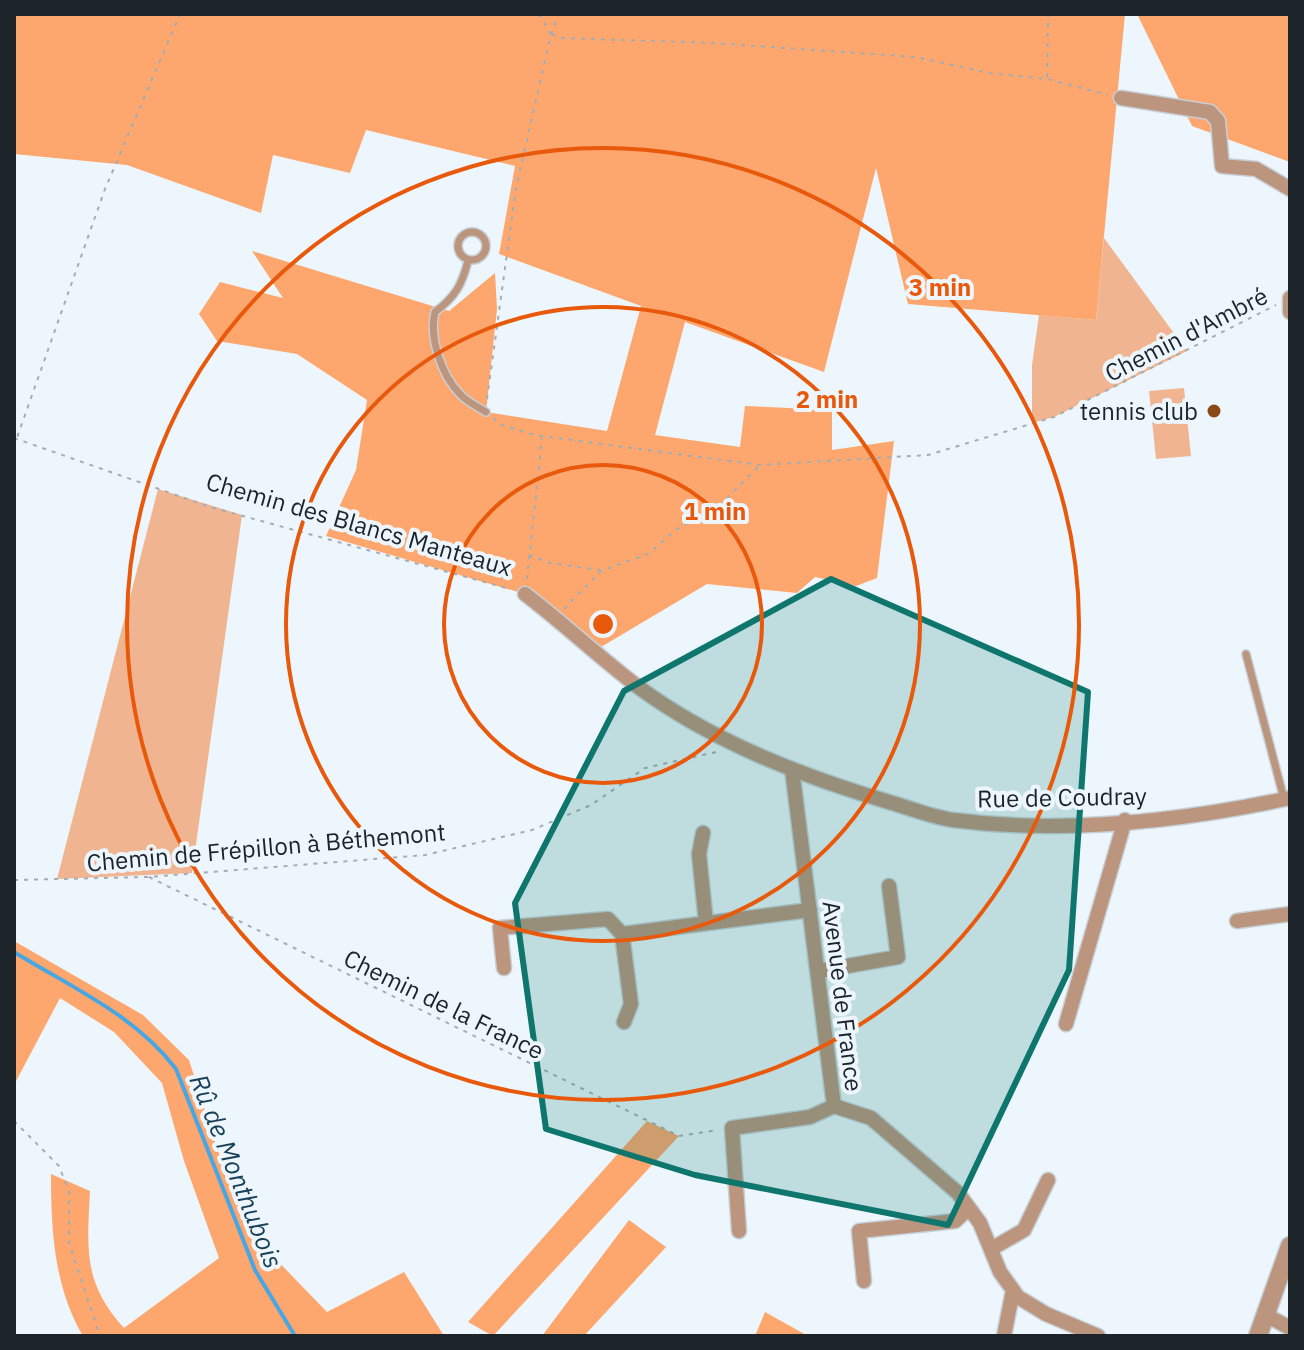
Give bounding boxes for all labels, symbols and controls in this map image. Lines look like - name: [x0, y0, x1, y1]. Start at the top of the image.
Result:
- text: 3 min: [909, 271, 971, 303]
- street label: Chemin d'Ambré: [1099, 279, 1273, 389]
- text: 2 min: [796, 383, 858, 415]
- place label: tennis club: [1080, 395, 1198, 427]
- marker: tennis club: [1205, 402, 1223, 420]
- street label: Chemin des Blancs Manteaux: [202, 465, 516, 583]
- text: 1 min: [684, 495, 746, 527]
- centre of rings: [589, 610, 617, 638]
- street label: Rue de Coudray: [977, 780, 1147, 814]
- street label: Chemin de Frépillon à Béthemont: [85, 815, 447, 879]
- street label: Avenue de France: [815, 899, 871, 1093]
- street label: Chemin de la France: [339, 942, 549, 1066]
- water label: Rû de Monthubois: [183, 1069, 291, 1273]

